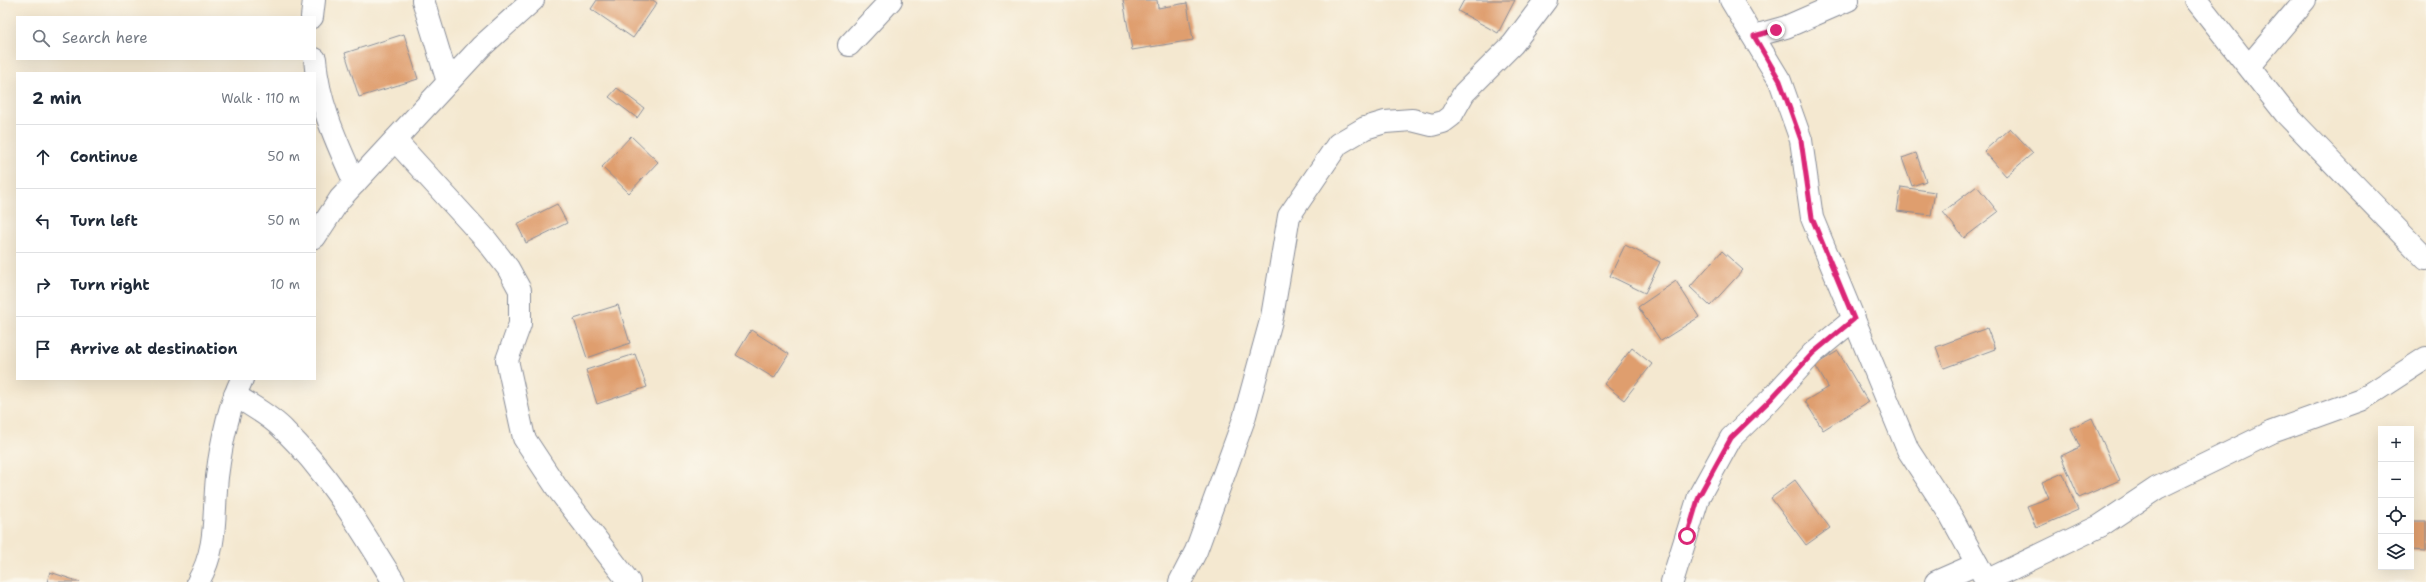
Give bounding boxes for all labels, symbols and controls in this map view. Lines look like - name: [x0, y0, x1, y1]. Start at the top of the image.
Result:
- search box: [16, 16, 316, 60]
- route end: [1767, 21, 1785, 39]
- icon: search: [30, 27, 52, 49]
- text: Search here: [62, 28, 148, 48]
- text: 2 min: [32, 87, 82, 109]
- text: Walk · 110 m: [221, 90, 300, 107]
- icon: ahead: [32, 146, 54, 168]
- text: Continue: [70, 147, 138, 167]
- text: 50 m: [267, 148, 300, 165]
- icon: left: [32, 210, 54, 232]
- text: Turn left: [70, 211, 138, 231]
- text: 50 m: [267, 212, 300, 229]
- icon: right: [32, 274, 54, 296]
- text: Turn right: [70, 275, 150, 295]
- text: 10 m: [270, 276, 300, 293]
- icon: arrive: [32, 338, 54, 360]
- text: Arrive at destination: [70, 339, 238, 359]
- map controls: [2378, 426, 2414, 570]
- button: +: [2378, 426, 2414, 462]
- button: −: [2378, 462, 2414, 498]
- button: locate: [2378, 498, 2414, 534]
- route start: [1678, 527, 1696, 545]
- button: layers: [2378, 534, 2414, 570]

